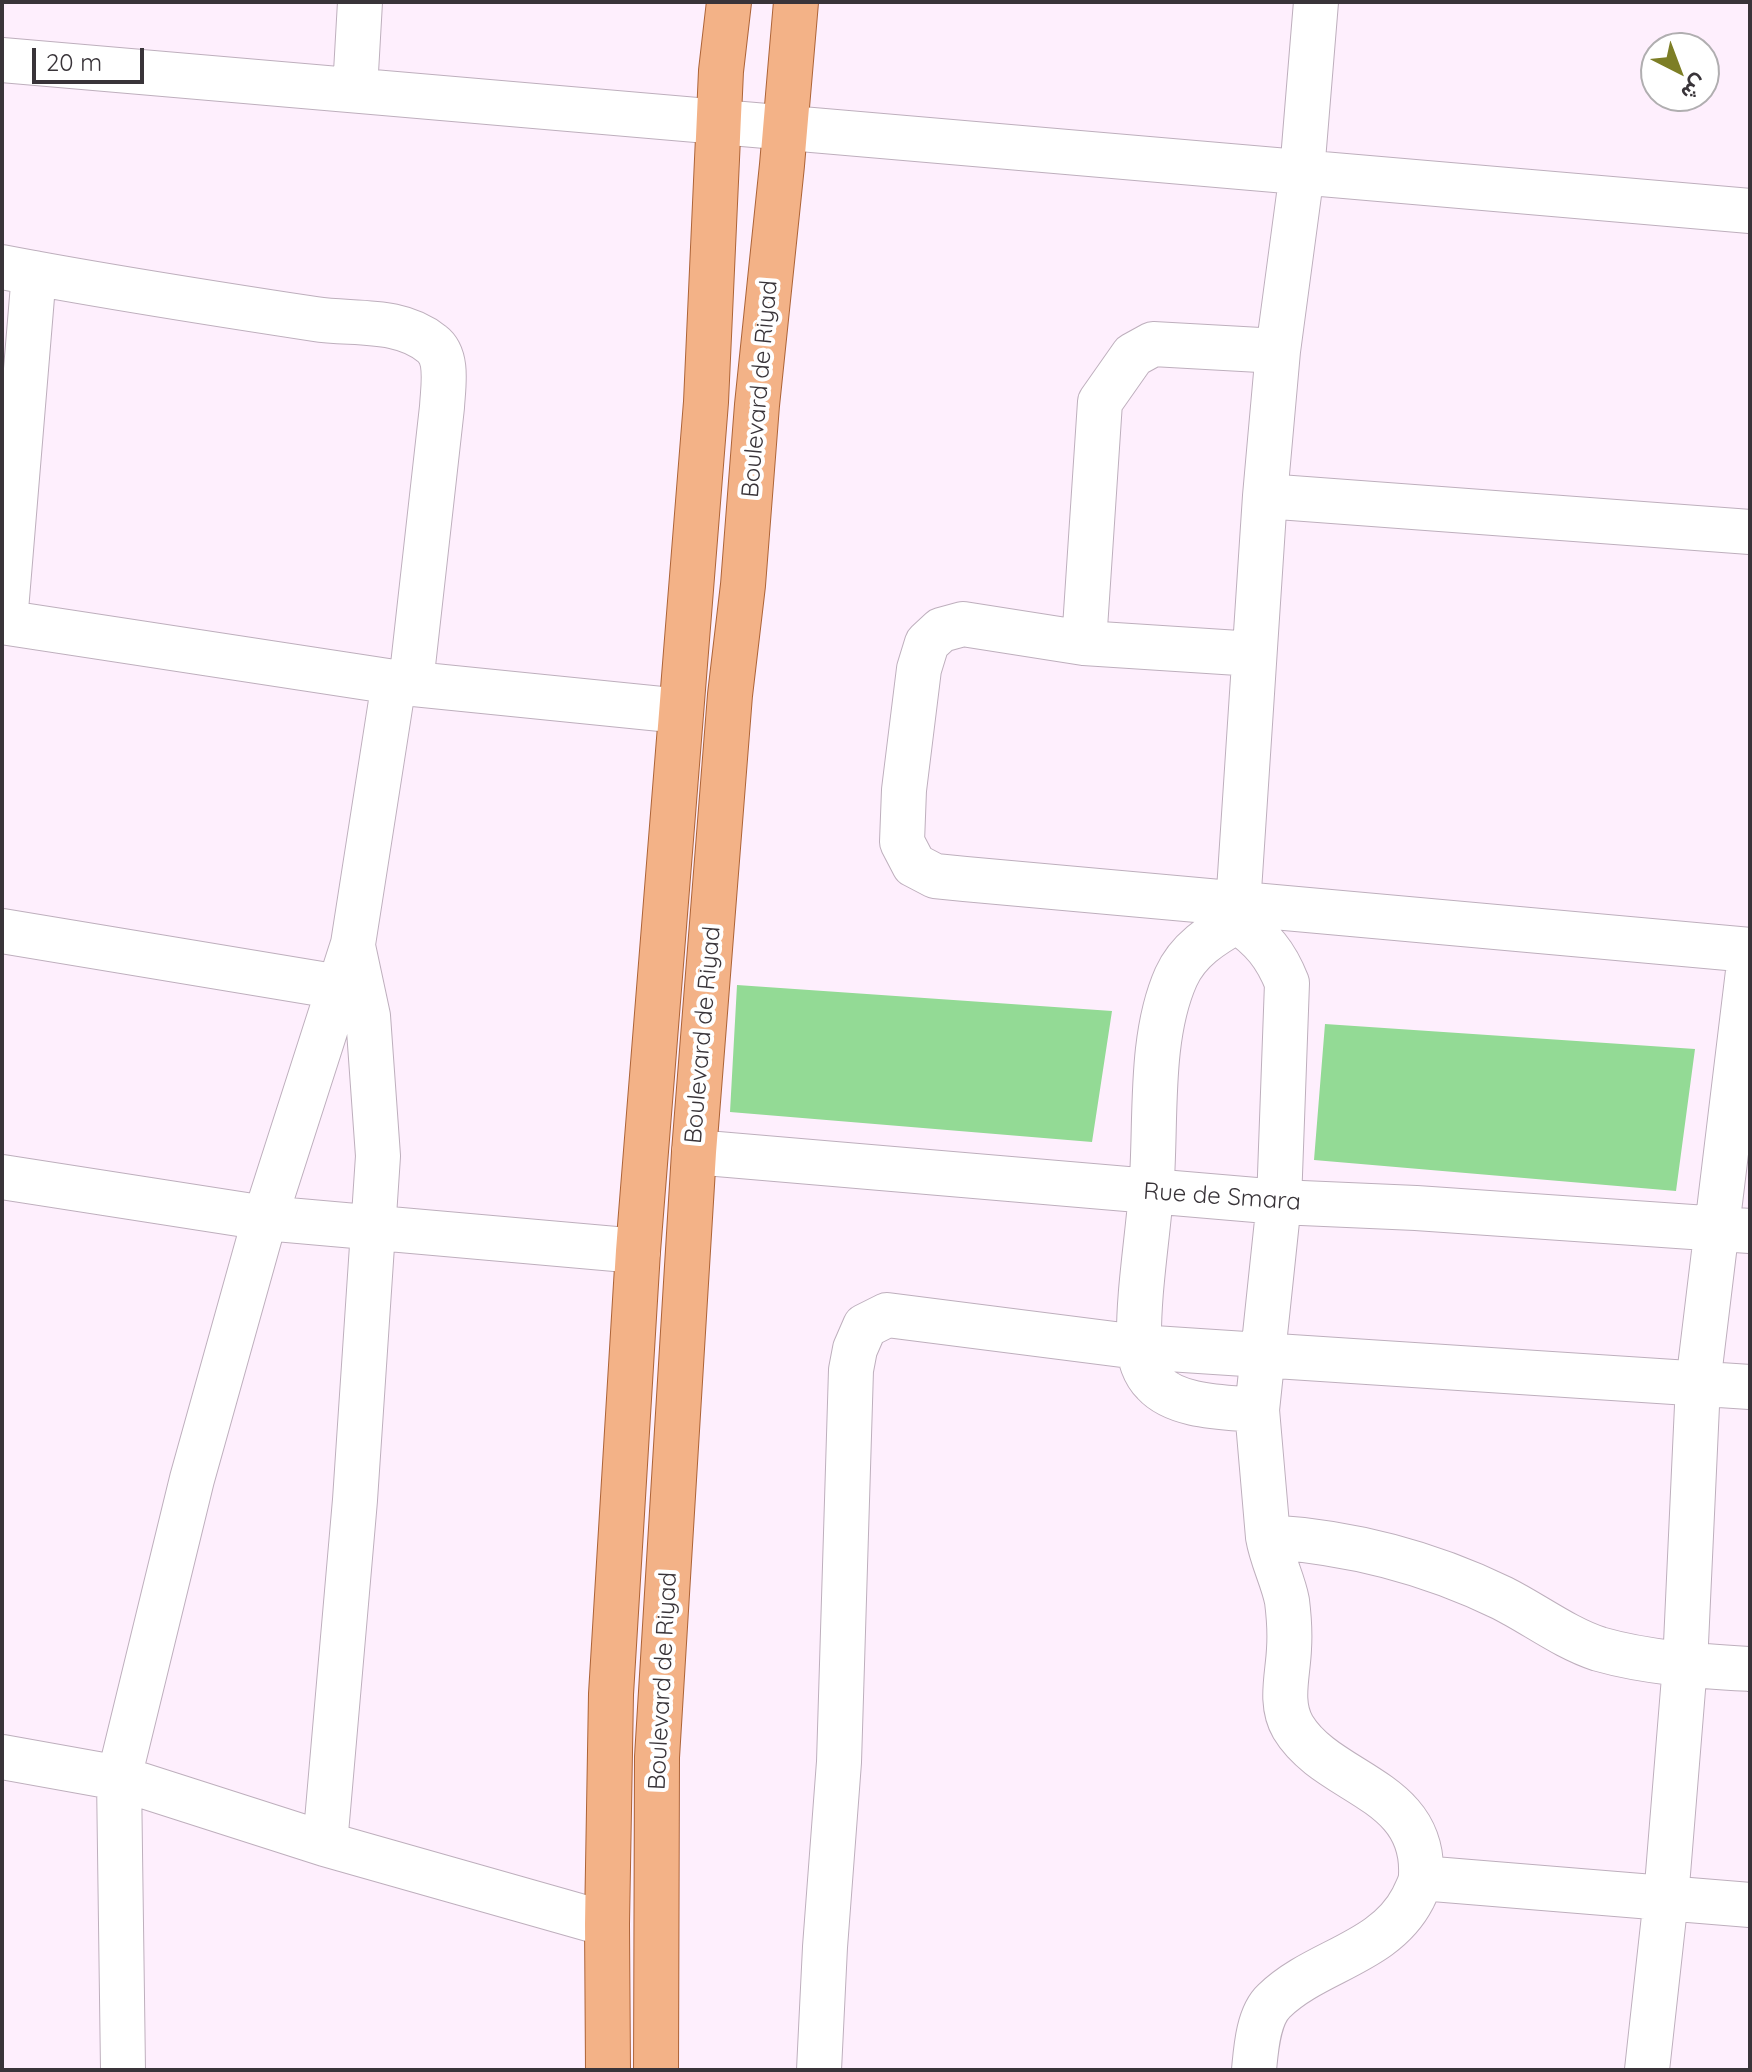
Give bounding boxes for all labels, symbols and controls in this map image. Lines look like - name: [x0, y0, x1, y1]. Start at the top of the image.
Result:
- scale bar: [36, 32, 148, 82]
- north arrow: [1640, 32, 1720, 112]
- text: 20 m: [46, 47, 102, 77]
- text: ش: [1676, 69, 1714, 108]
- street label: Boulevard de Riyad: [736, 279, 784, 499]
- street label: Boulevard de Riyad: [679, 925, 727, 1145]
- street label: Rue de Smara: [1142, 1177, 1302, 1217]
- street label: Boulevard de Riyad: [643, 1571, 683, 1791]

